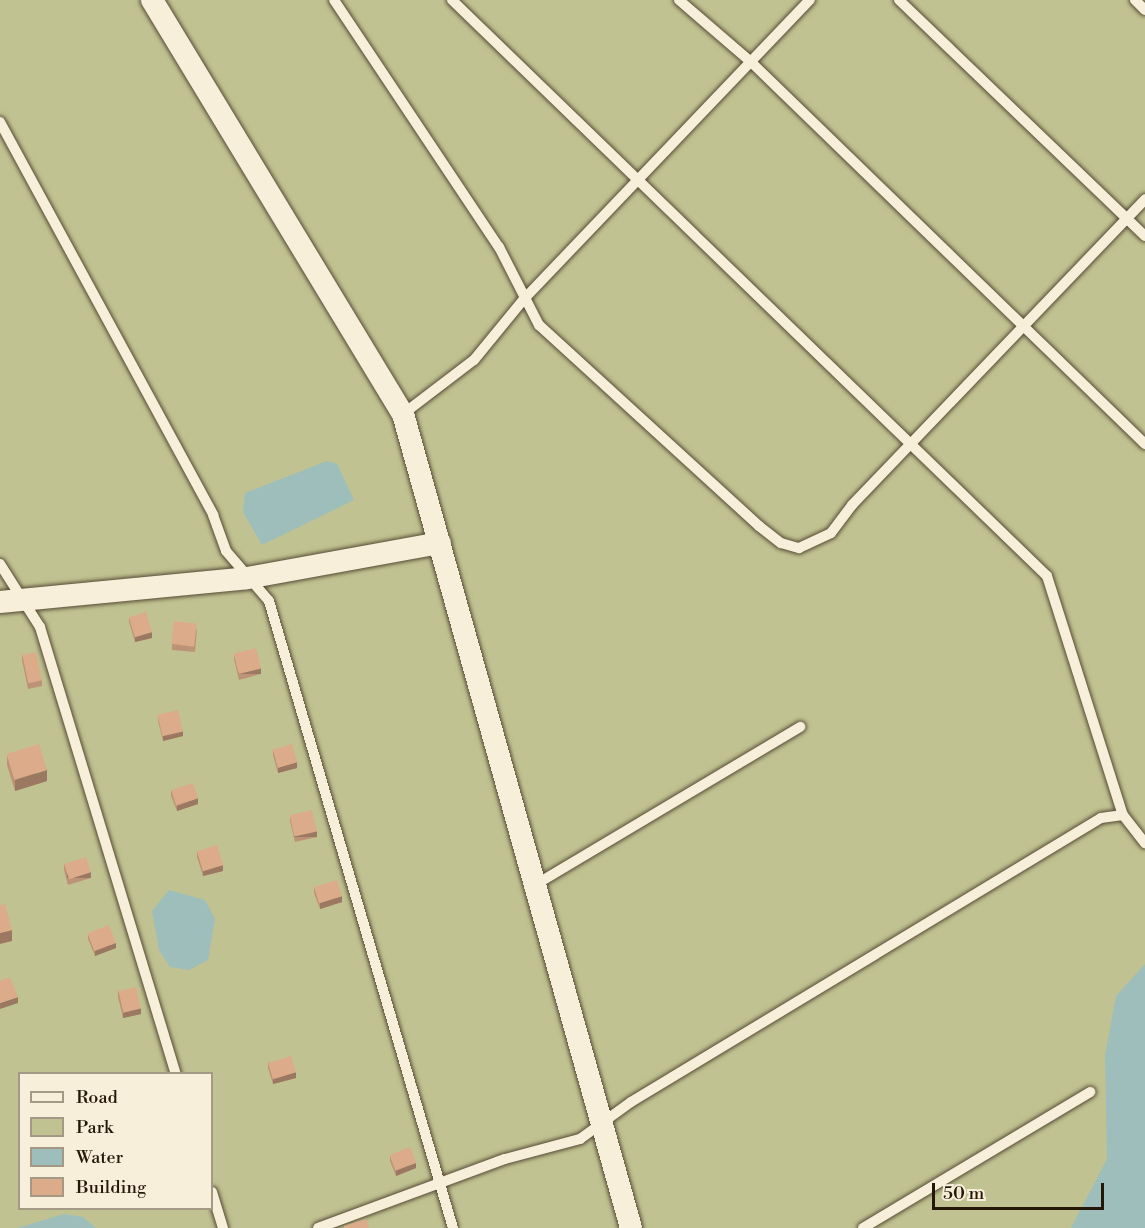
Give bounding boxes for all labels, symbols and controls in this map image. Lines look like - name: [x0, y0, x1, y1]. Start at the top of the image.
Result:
- legend: [18, 1072, 213, 1210]
- text: Road: [76, 1086, 118, 1109]
- text: Park: [76, 1116, 113, 1139]
- text: Water: [76, 1146, 123, 1169]
- scale bar: [935, 1171, 1108, 1209]
- text: Building: [76, 1176, 146, 1199]
- text: 50 m: [943, 1182, 984, 1205]

